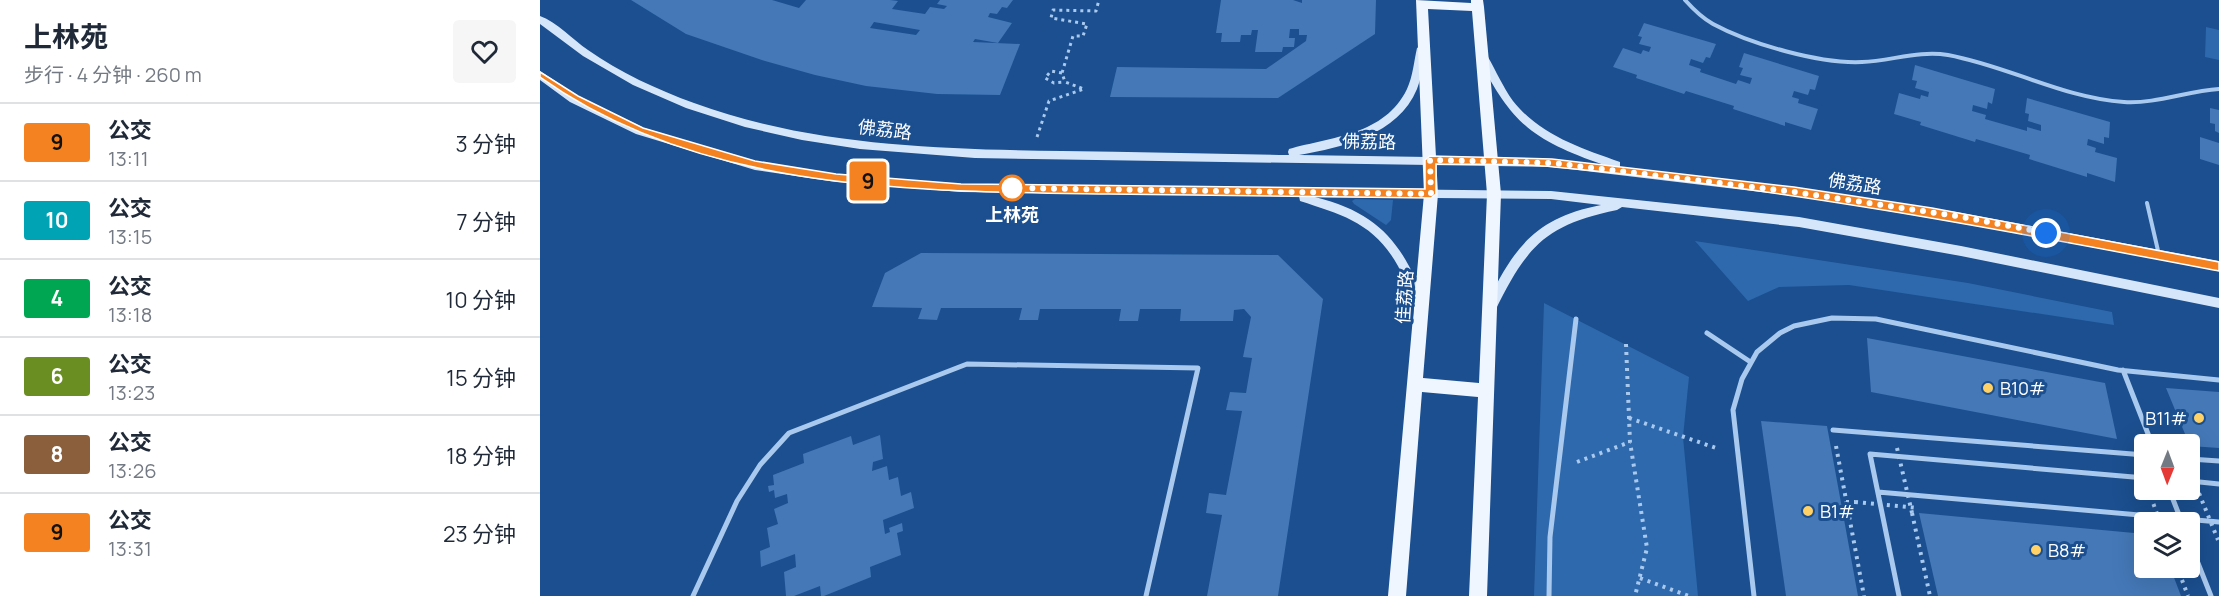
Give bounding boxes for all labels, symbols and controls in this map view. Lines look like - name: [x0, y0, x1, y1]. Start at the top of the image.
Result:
- text: 上林苑: [24, 17, 108, 55]
- button: heart: [453, 20, 516, 83]
- text: 步行 · 4 分钟 · 260 m: [24, 61, 202, 88]
- street label: 佛荔路: [857, 114, 913, 144]
- text: 公交: [108, 115, 152, 145]
- text: 9: [50, 128, 64, 156]
- text: 3 分钟: [455, 129, 516, 159]
- street label: 佛荔路: [1342, 129, 1396, 153]
- text: 13:11: [108, 145, 148, 172]
- line badge: 9: [848, 162, 888, 201]
- text: 9: [861, 167, 875, 195]
- street label: 佛荔路: [1826, 167, 1884, 199]
- marker: 上林苑: [999, 175, 1025, 201]
- text: 公交: [108, 193, 152, 223]
- place label: 上林苑: [985, 202, 1039, 226]
- text: 10: [45, 206, 69, 234]
- text: 7 分钟: [457, 207, 516, 237]
- your location: [2031, 218, 2061, 248]
- text: 13:15: [108, 223, 152, 250]
- street label: 佳荔路: [1390, 269, 1418, 325]
- text: 公交: [108, 271, 152, 301]
- text: 4: [51, 284, 63, 312]
- text: 10 分钟: [446, 285, 516, 315]
- text: 13:18: [108, 301, 152, 328]
- text: 公交: [108, 349, 152, 379]
- text: 6: [50, 362, 64, 390]
- text: 15 分钟: [446, 363, 516, 393]
- place label: B10#: [2000, 376, 2046, 400]
- text: 13:23: [108, 379, 155, 406]
- marker: B10#: [1981, 381, 1995, 395]
- place label: B11#: [2145, 406, 2187, 430]
- marker: B11#: [2192, 411, 2206, 425]
- text: 公交: [108, 427, 152, 457]
- north arrow: [2134, 434, 2200, 500]
- map controls: [2134, 434, 2200, 578]
- text: 8: [51, 440, 63, 468]
- text: 18 分钟: [446, 441, 516, 471]
- text: 13:26: [108, 457, 157, 484]
- place label: B1#: [1820, 499, 1855, 523]
- marker: B1#: [1801, 504, 1815, 518]
- text: 公交: [108, 505, 152, 535]
- button: layers: [2134, 512, 2200, 578]
- text: 9: [50, 518, 64, 546]
- text: 23 分钟: [443, 519, 516, 549]
- text: 13:31: [108, 535, 152, 562]
- place label: B8#: [2048, 538, 2086, 562]
- marker: B8#: [2029, 543, 2043, 557]

